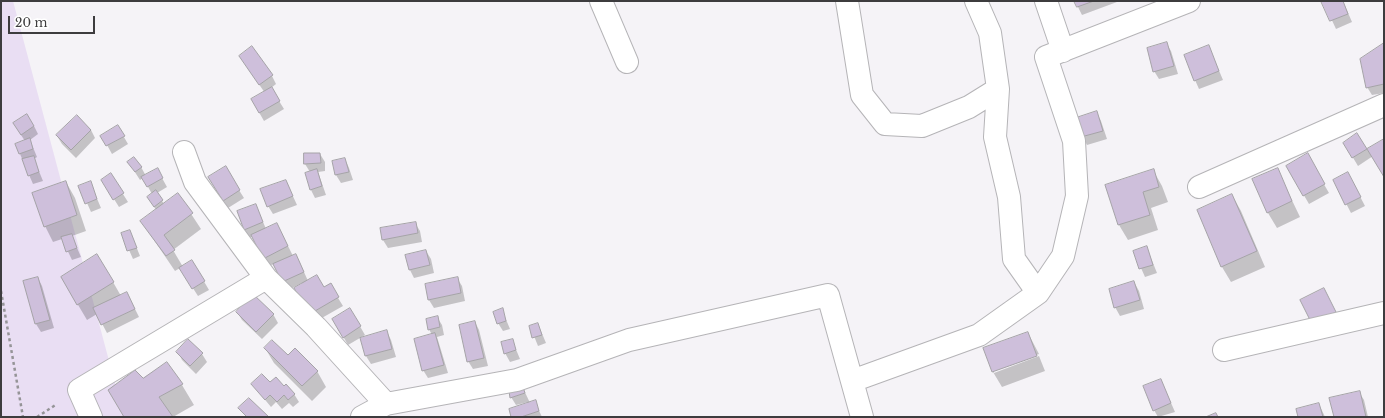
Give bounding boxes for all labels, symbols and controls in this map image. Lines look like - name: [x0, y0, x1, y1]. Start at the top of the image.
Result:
- scale bar: [10, 8, 97, 34]
- text: 20 m: [15, 15, 47, 30]

